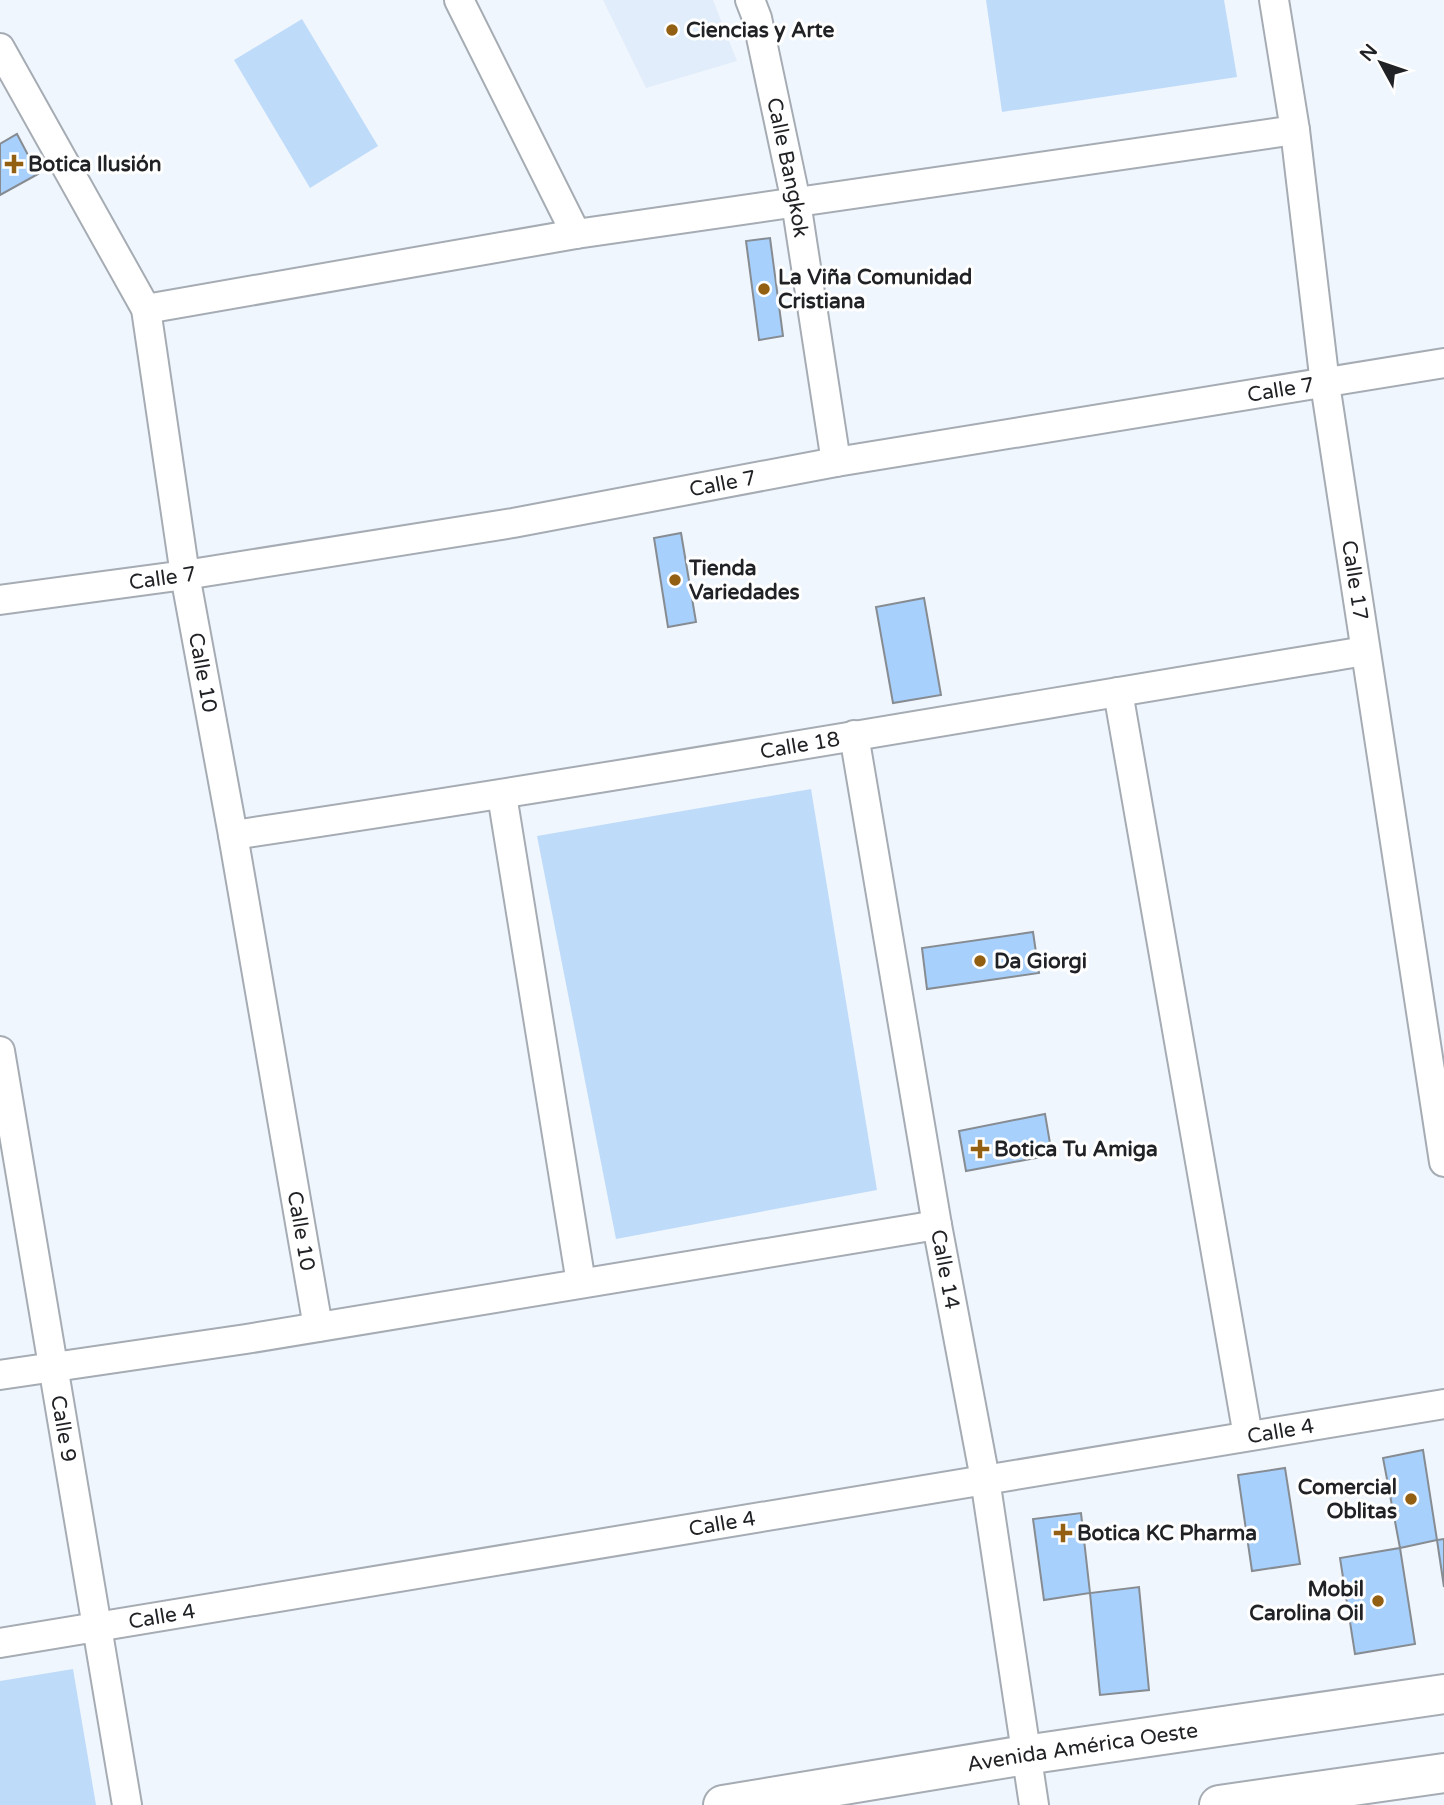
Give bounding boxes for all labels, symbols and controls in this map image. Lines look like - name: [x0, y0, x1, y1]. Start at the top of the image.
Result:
- place label: Ciencias y Arte: [686, 18, 834, 43]
- marker: Ciencias y Arte: [664, 22, 680, 38]
- north arrow: [1346, 28, 1416, 98]
- text: N: [1355, 40, 1382, 66]
- street label: Calle Bangkok: [762, 95, 814, 239]
- place label: Botica Ilusión: [28, 152, 162, 177]
- marker: Botica Ilusión: [6, 156, 22, 172]
- place label: La Viña Comunidad Cristiana: [778, 265, 972, 314]
- marker: La Viña Comunidad Cristiana: [756, 281, 772, 297]
- street label: Calle 7: [1245, 372, 1316, 407]
- street label: Calle 7: [687, 465, 758, 502]
- street label: Calle 17: [1337, 539, 1373, 622]
- place label: Tienda Variedades: [688, 556, 800, 605]
- street label: Calle 7: [127, 561, 198, 595]
- marker: Tienda Variedades: [667, 572, 683, 588]
- street label: Calle 10: [183, 631, 223, 714]
- street label: Calle 18: [758, 726, 842, 764]
- place label: Da Giorgi: [994, 949, 1087, 974]
- marker: Da Giorgi: [972, 953, 988, 969]
- place label: Botica Tu Amiga: [994, 1137, 1158, 1162]
- marker: Botica Tu Amiga: [972, 1141, 988, 1157]
- street label: Calle 10: [282, 1189, 321, 1273]
- street label: Calle 14: [926, 1227, 965, 1311]
- street label: Calle 9: [46, 1393, 82, 1464]
- street label: Calle 4: [1245, 1413, 1316, 1449]
- place label: Comercial Oblitas: [1298, 1475, 1397, 1524]
- marker: Comercial Oblitas: [1403, 1491, 1419, 1507]
- street label: Calle 4: [687, 1506, 757, 1541]
- place label: Botica KC Pharma: [1077, 1521, 1257, 1546]
- marker: Botica KC Pharma: [1055, 1525, 1071, 1541]
- place label: Mobil Carolina Oil: [1249, 1577, 1364, 1626]
- marker: Mobil Carolina Oil: [1370, 1593, 1386, 1609]
- street label: Calle 4: [126, 1598, 197, 1634]
- street label: Avenida América Oeste: [965, 1717, 1200, 1777]

